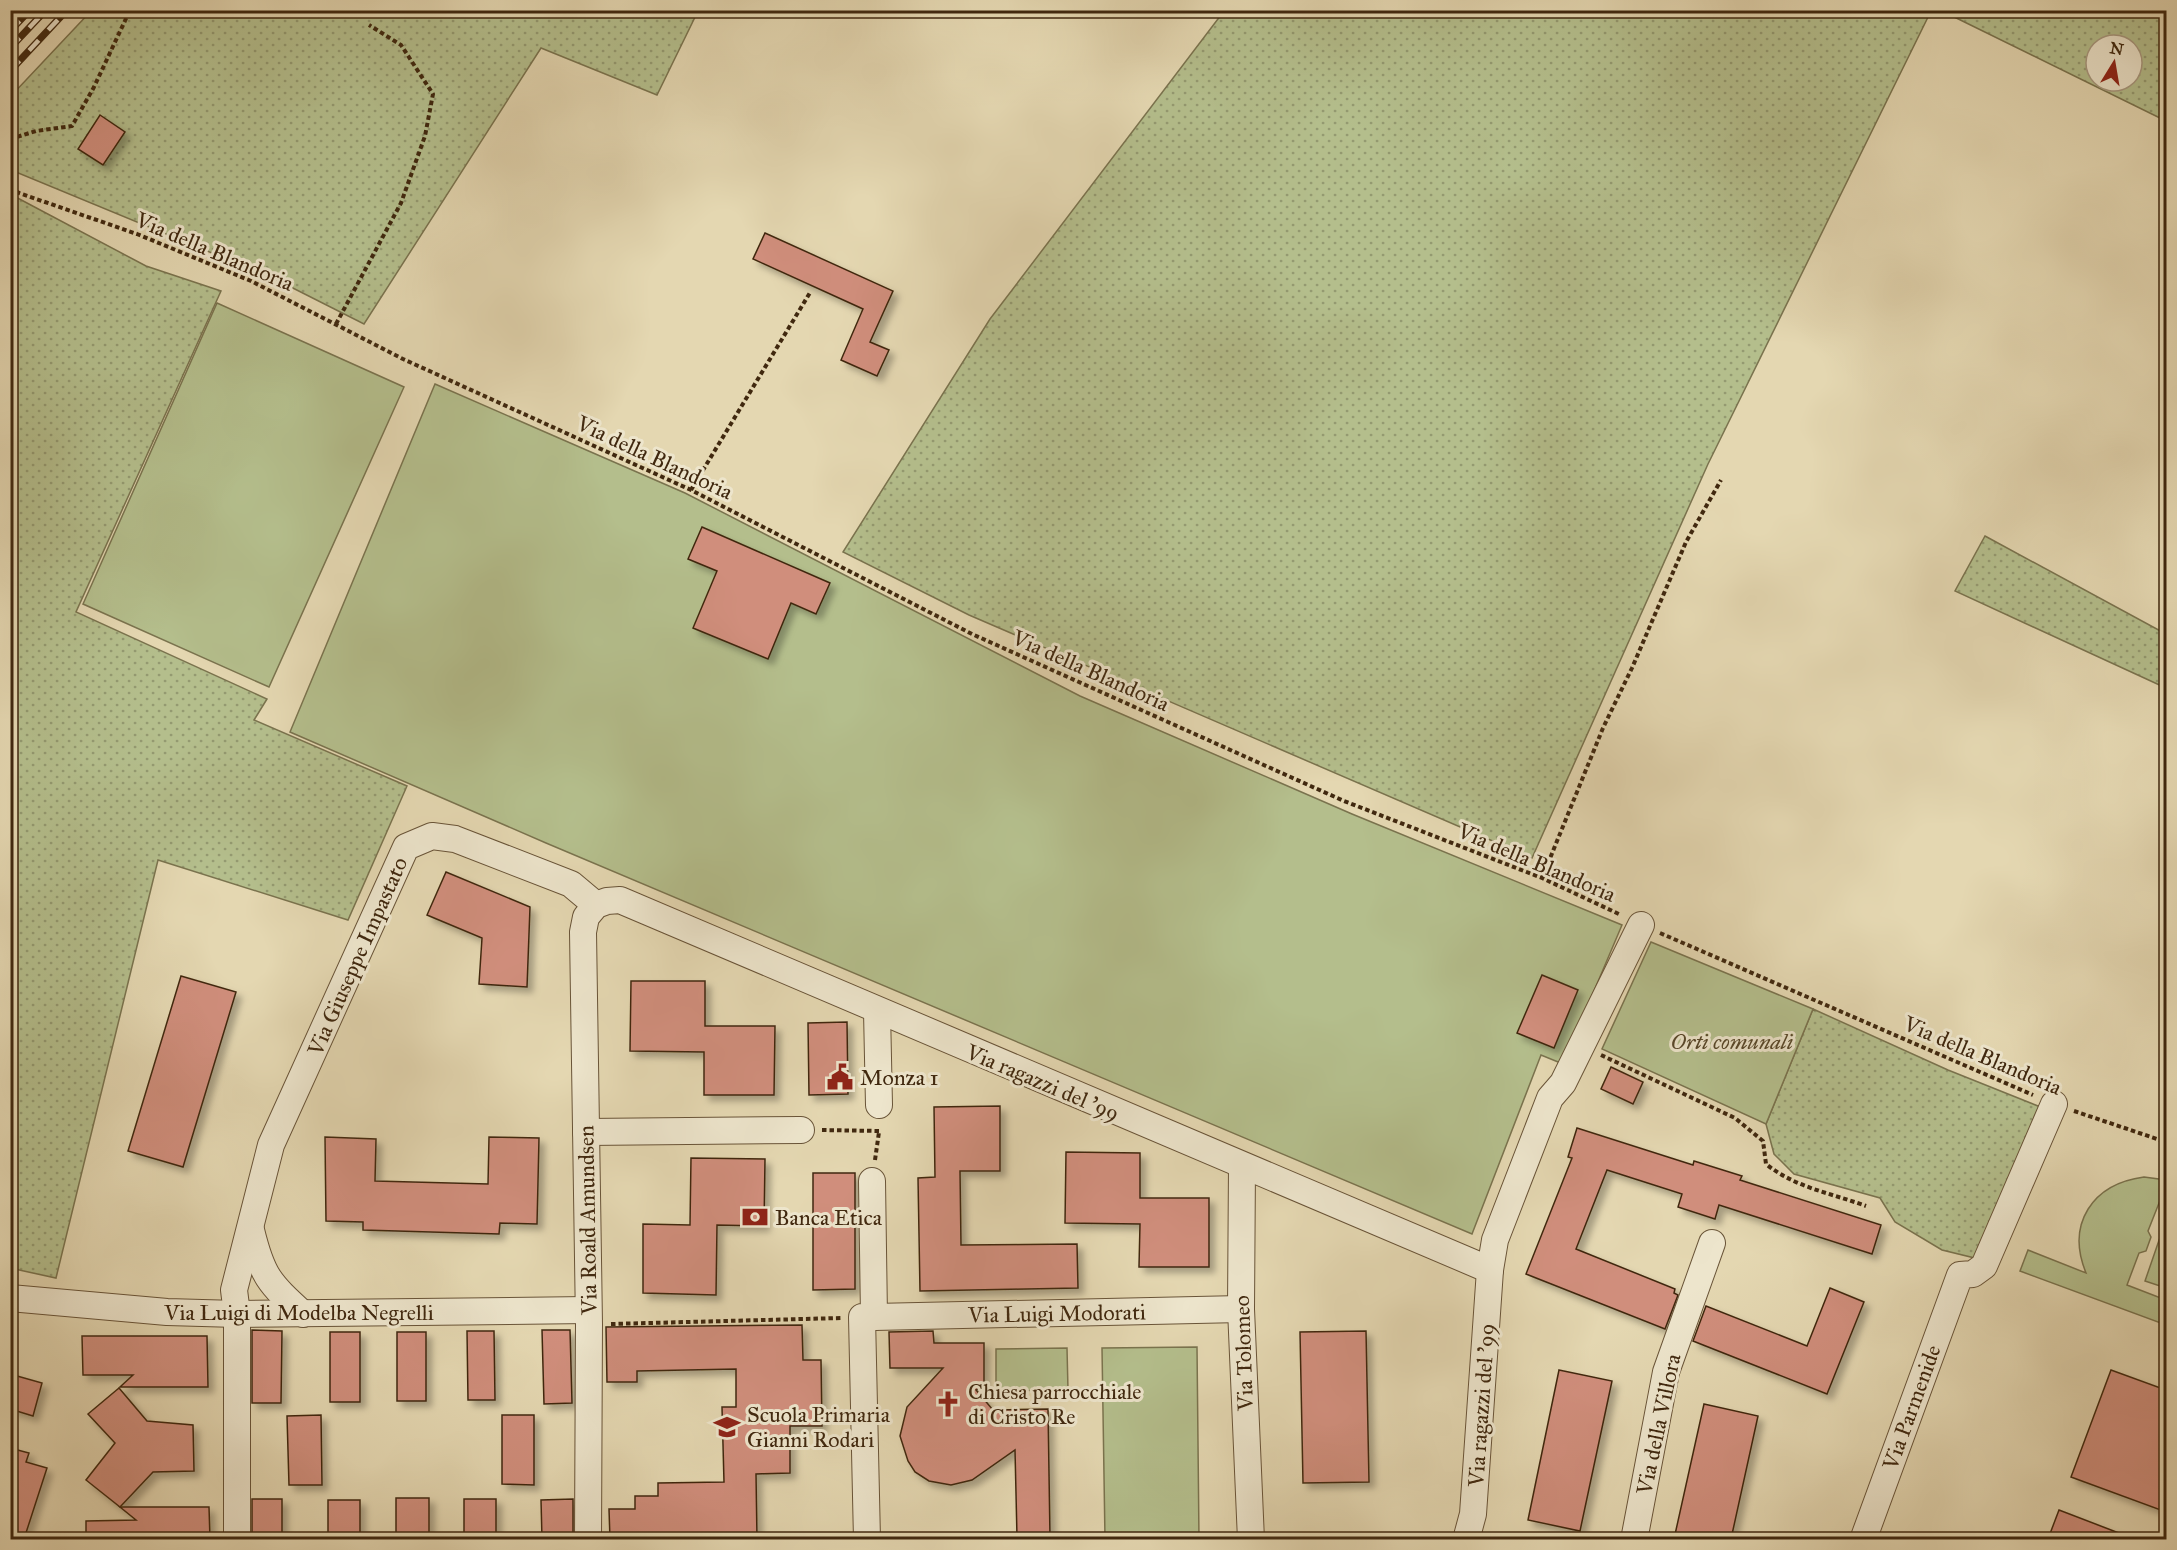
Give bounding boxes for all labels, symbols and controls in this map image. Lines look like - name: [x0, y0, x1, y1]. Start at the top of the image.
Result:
- north arrow: [2084, 33, 2144, 93]
- text: N: [2108, 38, 2126, 59]
- street label: Via della Blandoria: [131, 206, 299, 297]
- street label: Via della Blandoria: [572, 409, 738, 506]
- street label: Via della Blandoria: [1007, 623, 1174, 717]
- street label: Via della Blandoria: [1453, 817, 1621, 908]
- street label: Via Giuseppe Impastato: [301, 853, 413, 1061]
- street label: Via della Blandoria: [1899, 1010, 2067, 1101]
- park label: Orti comunali: [1671, 1028, 1794, 1055]
- street label: Via ragazzi del '99: [961, 1038, 1123, 1127]
- public building icon: Monza 1: [825, 1062, 855, 1092]
- place label: Monza 1: [860, 1064, 938, 1091]
- street label: Via Roald Amundsen: [572, 1125, 603, 1316]
- bank icon: Banca Etica: [740, 1202, 770, 1232]
- place label: Banca Etica: [775, 1204, 883, 1231]
- street label: Via Tolomeo: [1228, 1295, 1259, 1412]
- street label: Via Luigi Modorati: [967, 1298, 1146, 1329]
- street label: Via Luigi di Modelba Negrelli: [163, 1299, 434, 1326]
- street label: Via ragazzi del '99: [1462, 1322, 1501, 1489]
- street label: Via Parmenide: [1876, 1341, 1947, 1474]
- street label: Via della Villora: [1630, 1350, 1687, 1498]
- place label: Chiesa parrocchiale di Cristo Re: [968, 1378, 1142, 1430]
- church icon: Chiesa parrocchiale di Cristo Re: [933, 1389, 963, 1419]
- place label: Scuola Primaria Gianni Rodari: [747, 1401, 891, 1453]
- school or university icon: Scuola Primaria Gianni Rodari: [712, 1412, 742, 1442]

